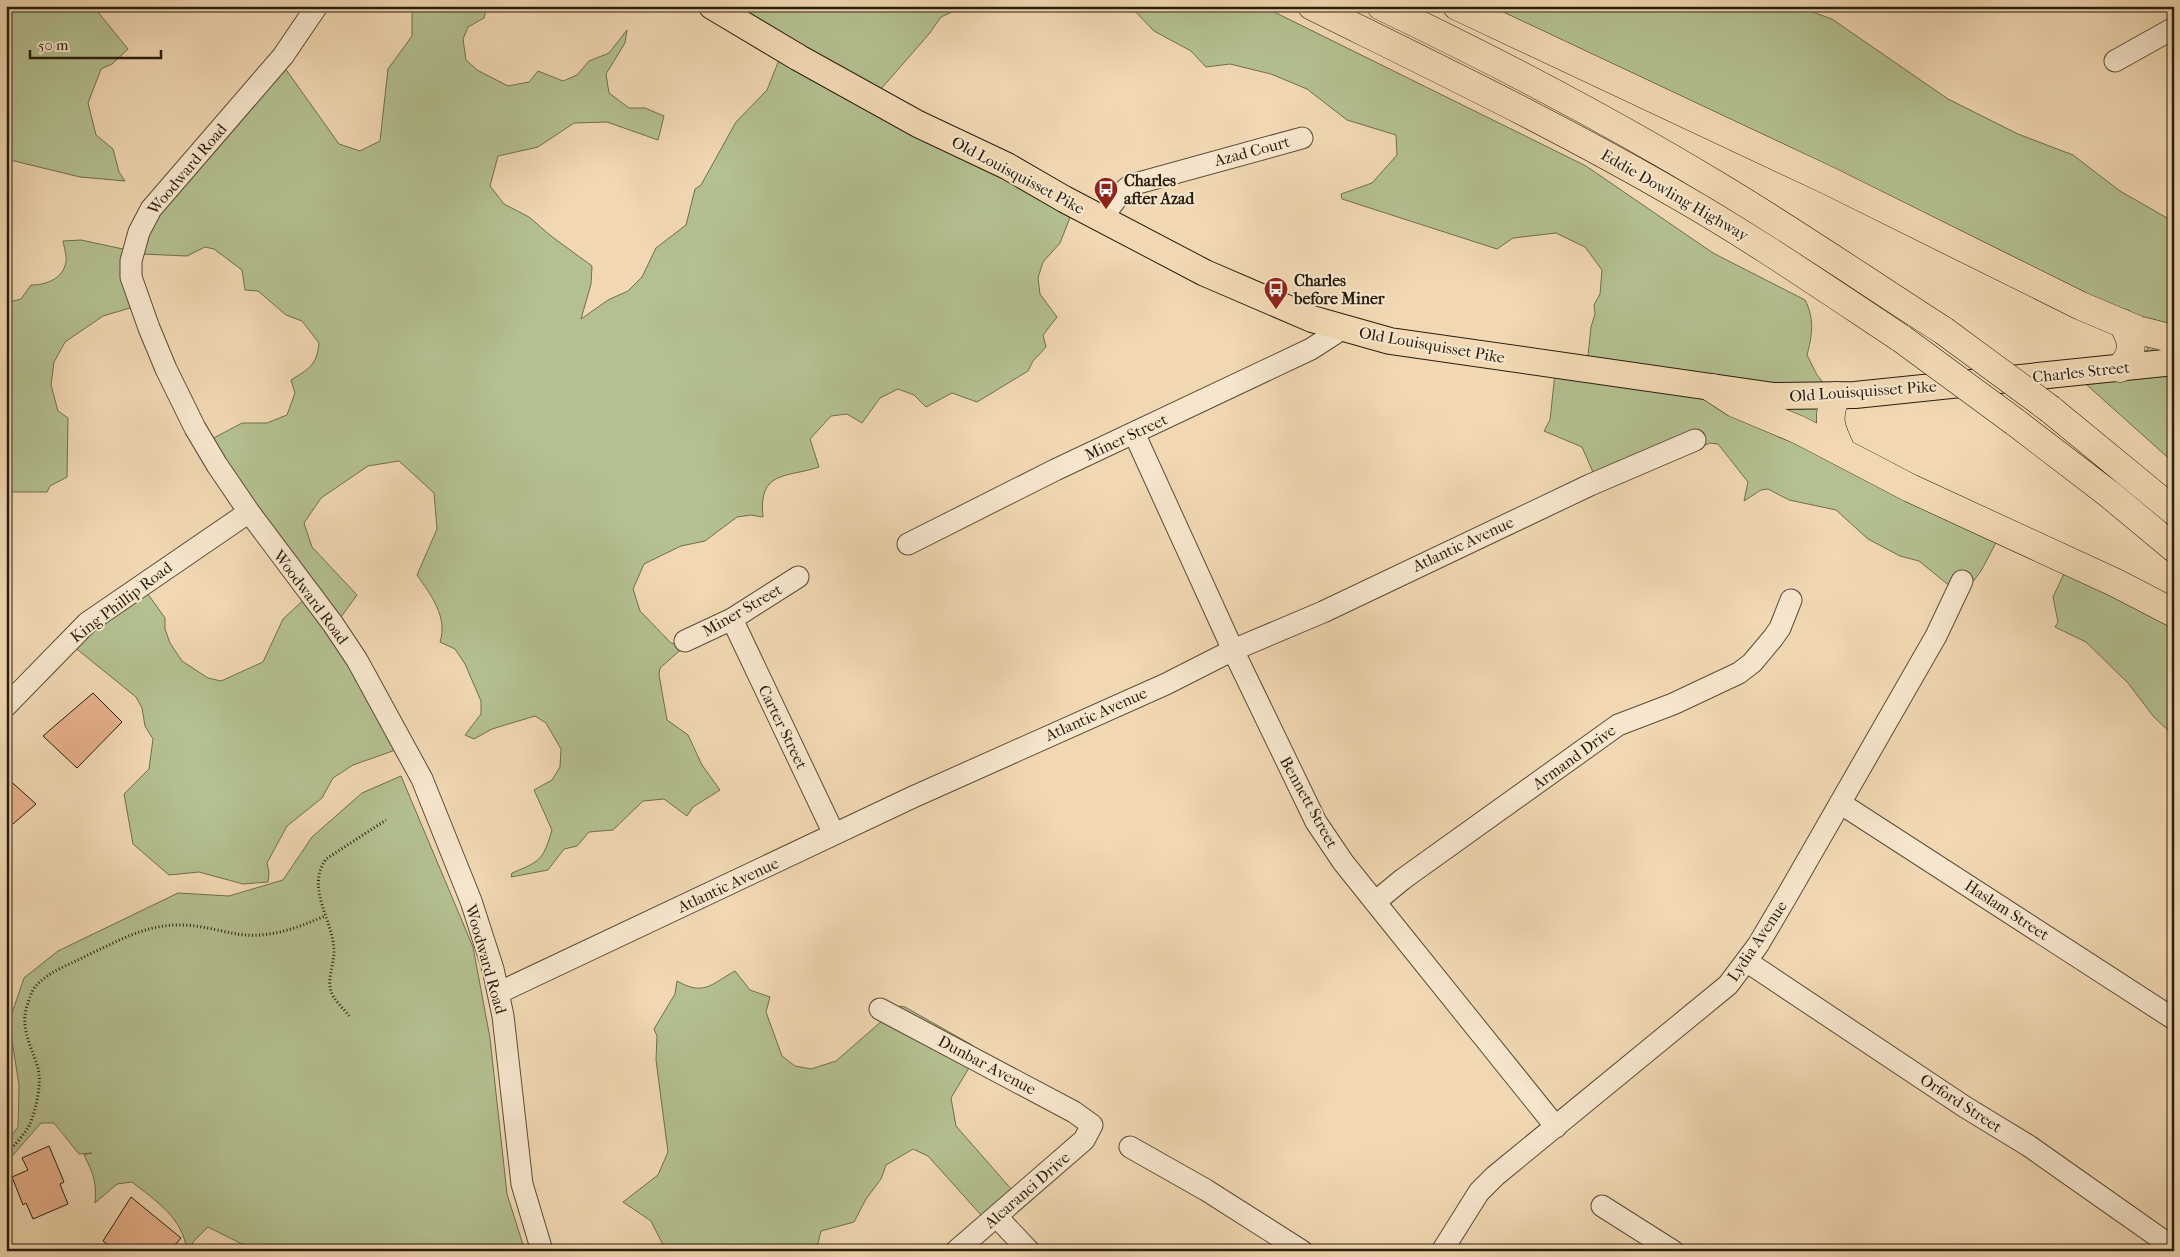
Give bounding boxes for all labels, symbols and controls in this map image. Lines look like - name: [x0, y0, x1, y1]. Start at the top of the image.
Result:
- scale bar: [30, 28, 161, 60]
- text: 50 m: [38, 36, 69, 54]
- street label: Woodward Road: [143, 119, 231, 219]
- street label: Old Louisquisset Pike: [948, 132, 1088, 218]
- street label: Azad Court: [1211, 132, 1292, 170]
- street label: Eddie Dowling Highway: [1598, 145, 1753, 245]
- place label: Charles after Azad: [1124, 171, 1195, 208]
- bus stop icon: Charles after Azad: [1093, 176, 1119, 210]
- place label: Charles before Miner: [1293, 271, 1386, 308]
- bus stop icon: Charles before Miner: [1263, 276, 1289, 310]
- street label: Old Louisquisset Pike: [1358, 323, 1506, 367]
- street label: Charles Street: [2031, 357, 2131, 387]
- street label: Old Louisquisset Pike: [1789, 376, 1937, 406]
- street label: Miner Street: [1082, 409, 1171, 464]
- street label: Atlantic Avenue: [1409, 512, 1517, 576]
- street label: Woodward Road: [269, 545, 353, 648]
- street label: King Phillip Road: [66, 557, 176, 646]
- street label: Miner Street: [699, 579, 786, 640]
- street label: Carter Street: [754, 682, 812, 772]
- street label: Atlantic Avenue: [1041, 683, 1150, 745]
- street label: Armand Drive: [1528, 720, 1619, 794]
- street label: Bennett Street: [1276, 753, 1342, 851]
- street label: Atlantic Avenue: [674, 853, 782, 917]
- street label: Haslam Street: [1961, 876, 2053, 944]
- street label: Lydia Avenue: [1723, 897, 1791, 985]
- street label: Woodward Road: [461, 901, 511, 1016]
- street label: Dunbar Avenue: [935, 1031, 1039, 1099]
- street label: Orford Street: [1917, 1070, 2006, 1137]
- street label: Alcaranci Drive: [980, 1148, 1074, 1233]

